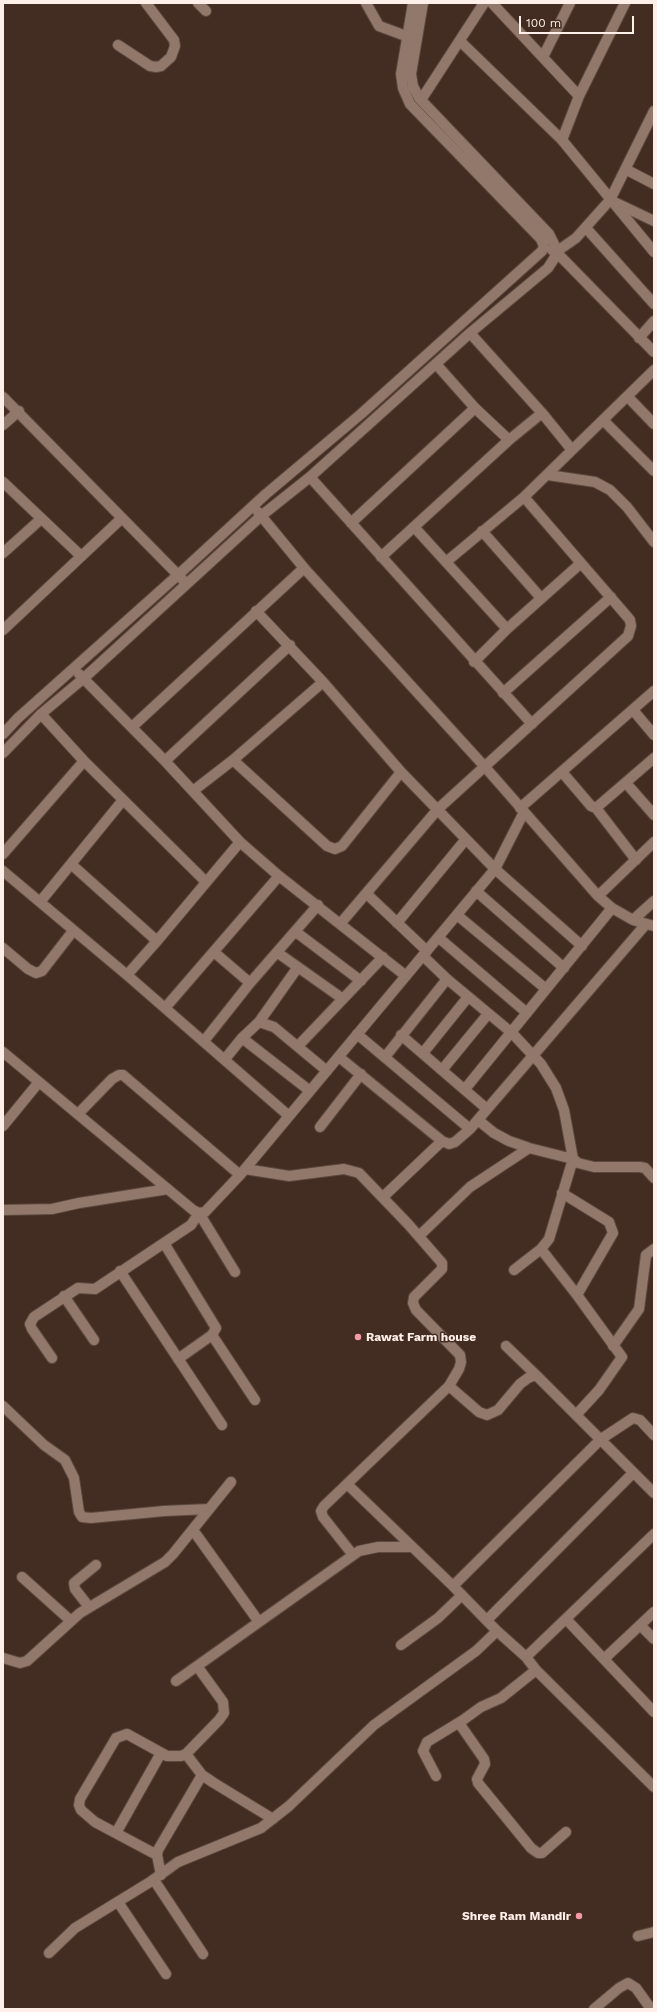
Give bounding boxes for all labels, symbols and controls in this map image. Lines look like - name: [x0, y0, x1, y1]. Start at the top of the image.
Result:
- scale bar: [521, 8, 636, 34]
- text: 100 m: [526, 16, 561, 30]
- place label: Rawat Farm house: [366, 1330, 476, 1344]
- marker: Rawat Farm house: [353, 1332, 363, 1342]
- place label: Shree Ram Mandir: [462, 1909, 571, 1923]
- marker: Shree Ram Mandir: [574, 1911, 584, 1921]

